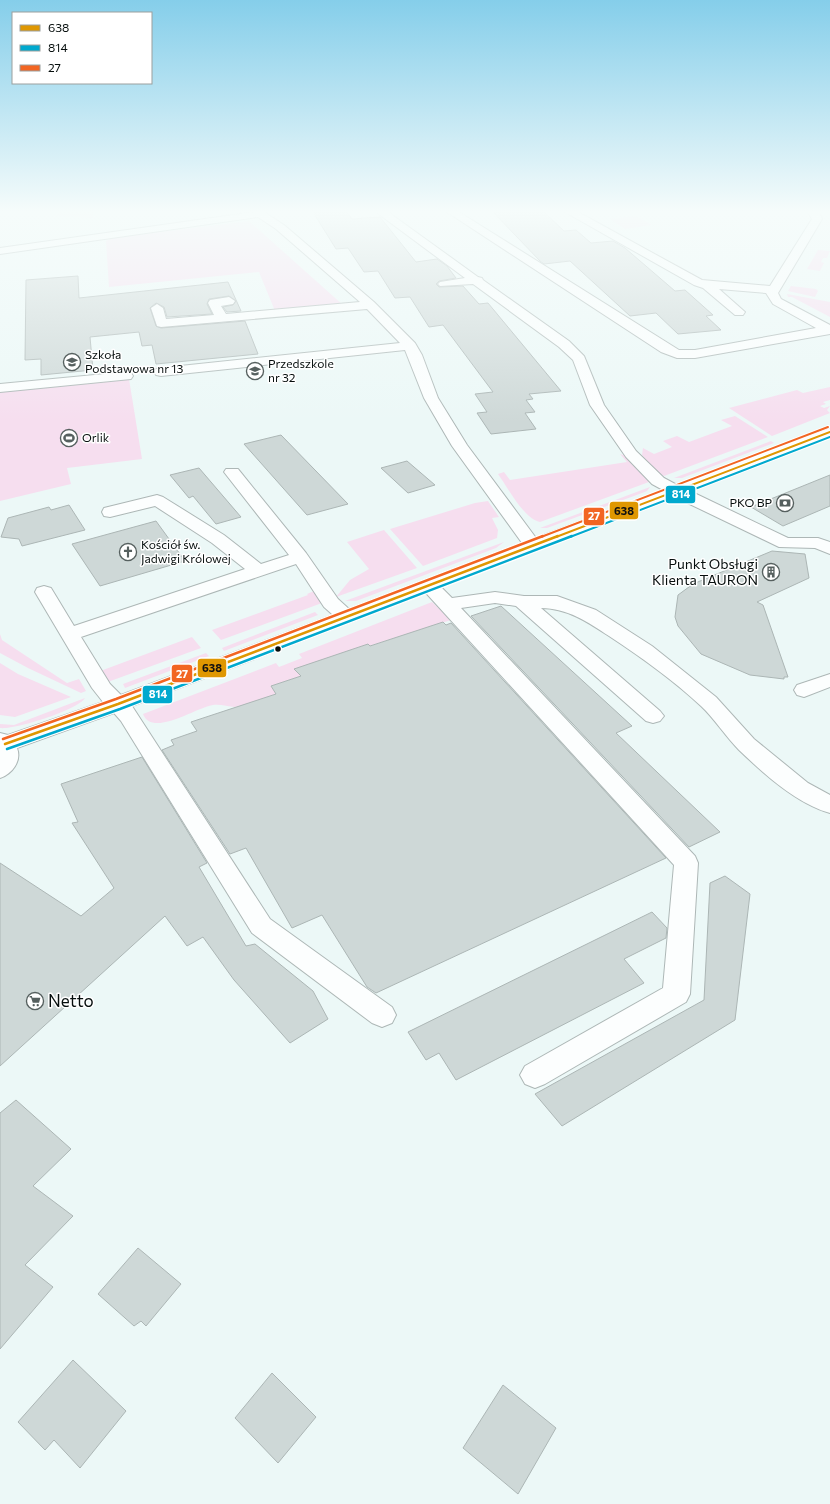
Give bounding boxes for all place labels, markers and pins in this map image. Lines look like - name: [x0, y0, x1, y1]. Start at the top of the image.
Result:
- place label: Szkoła Podstawowa nr 13: [85, 347, 183, 375]
- school or university icon: Szkoła Podstawowa nr 13: [62, 352, 82, 372]
- place label: Przedszkole nr 32: [268, 356, 334, 384]
- school or university icon: Przedszkole nr 32: [245, 361, 265, 381]
- sports icon: Orlik: [59, 428, 79, 448]
- place label: Orlik: [82, 430, 110, 444]
- bank icon: PKO BP: [775, 493, 795, 513]
- place label: PKO BP: [729, 495, 772, 509]
- place label: Kościół św. Jadwigi Królowej: [141, 537, 231, 566]
- church icon: Kościół św. Jadwigi Królowej: [118, 542, 138, 562]
- place label: Punkt Obsługi Klienta TAURON: [652, 555, 758, 588]
- building icon: Punkt Obsługi Klienta TAURON: [761, 562, 781, 582]
- unlabelled marker: [273, 644, 283, 654]
- place label: Netto: [48, 990, 94, 1011]
- supermarket icon: Netto: [25, 991, 45, 1011]

